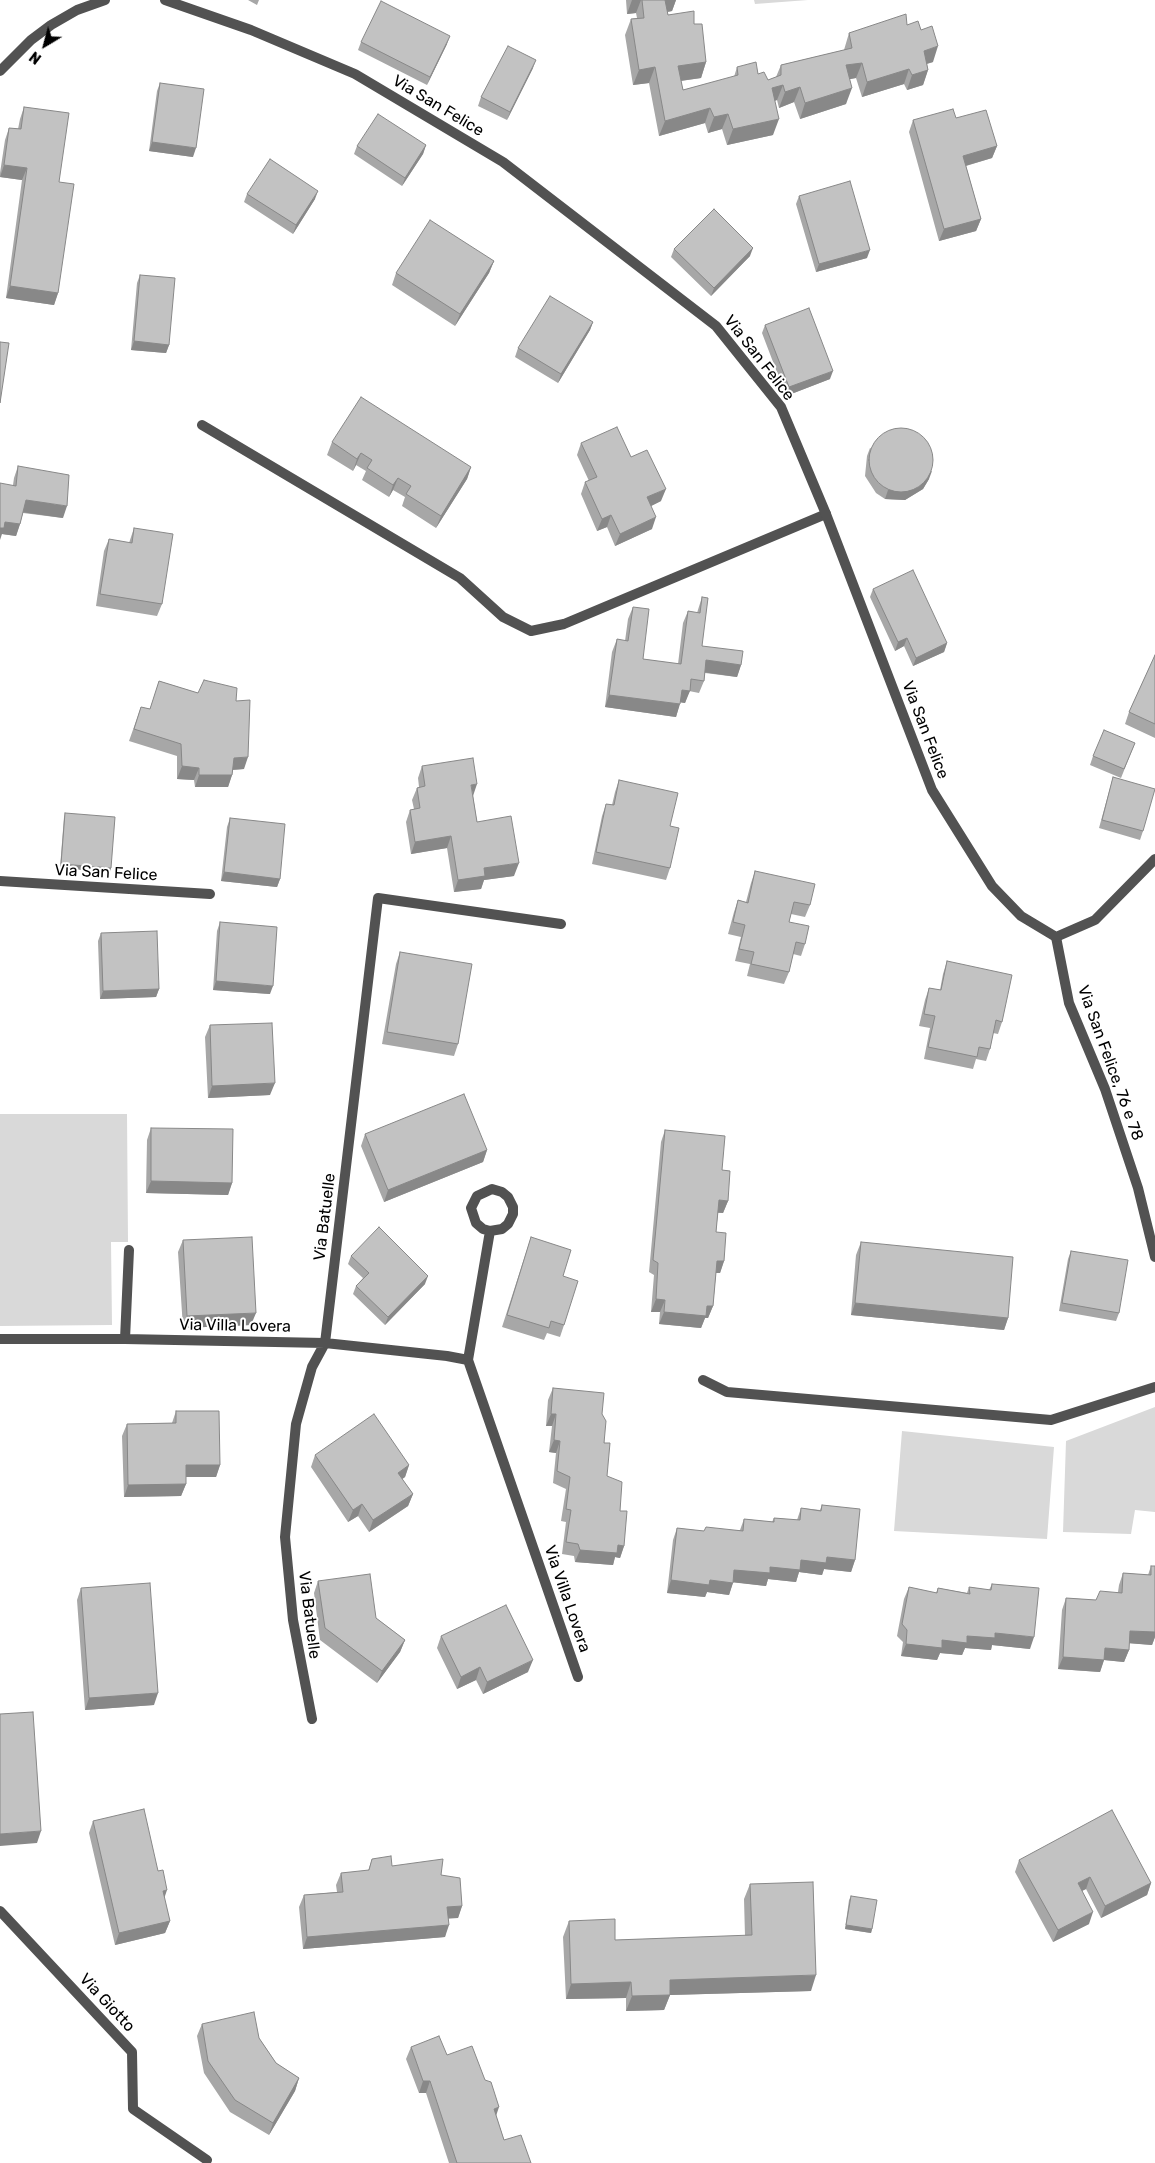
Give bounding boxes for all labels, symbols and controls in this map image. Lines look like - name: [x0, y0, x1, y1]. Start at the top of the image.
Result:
- north arrow: [20, 20, 70, 70]
- text: N: [27, 48, 45, 67]
- street label: Via San Felice: [389, 71, 487, 141]
- street label: Via San Felice: [720, 311, 798, 405]
- street label: Via San Felice: [898, 678, 952, 782]
- street label: Via San Felice: [54, 861, 158, 885]
- street label: Via San Felice, 76 e 78: [1073, 983, 1147, 1143]
- street label: Via Batuelle: [310, 1172, 340, 1262]
- street label: Via Villa Lovera: [179, 1315, 291, 1337]
- street label: Via Villa Lovera: [540, 1543, 594, 1655]
- street label: Via Batuelle: [294, 1570, 324, 1660]
- street label: Via Giotto: [75, 1970, 139, 2036]

